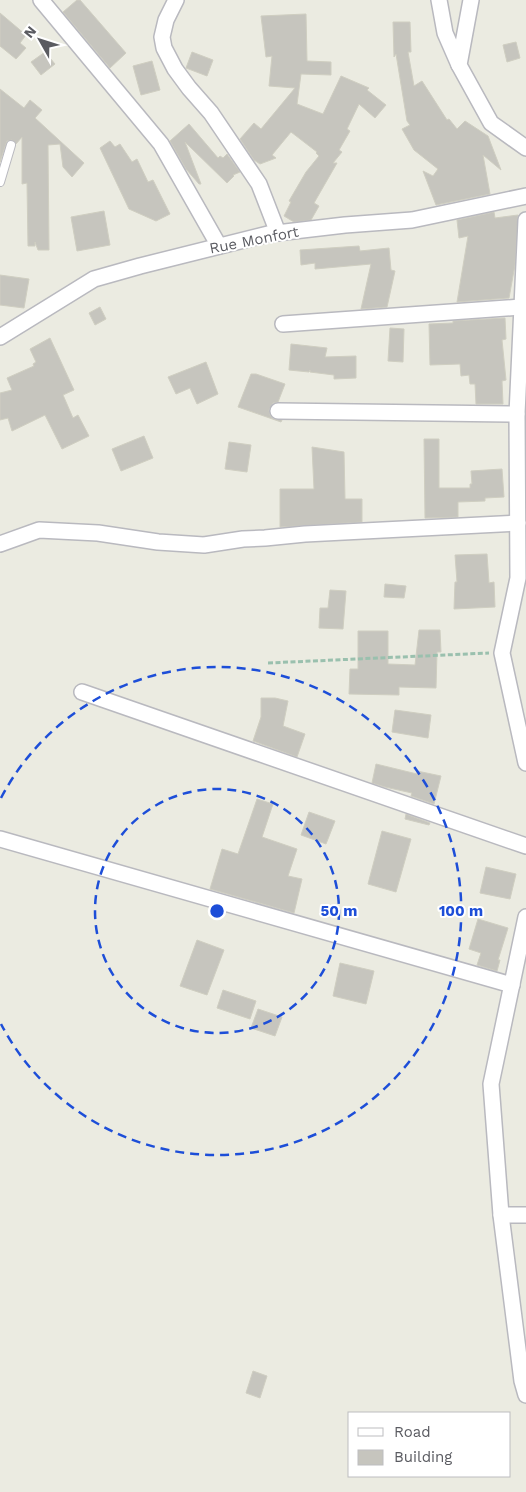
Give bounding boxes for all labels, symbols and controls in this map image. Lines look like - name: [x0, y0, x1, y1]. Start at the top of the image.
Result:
- north arrow: [15, 15, 65, 65]
- text: N: [20, 23, 39, 41]
- street label: Rue Monfort: [208, 222, 301, 257]
- centre of rings: [208, 902, 226, 920]
- text: 50 m: [321, 902, 357, 920]
- text: 100 m: [439, 902, 483, 920]
- legend: [348, 1412, 511, 1477]
- text: Road: [394, 1423, 431, 1441]
- text: Building: [394, 1448, 452, 1466]

